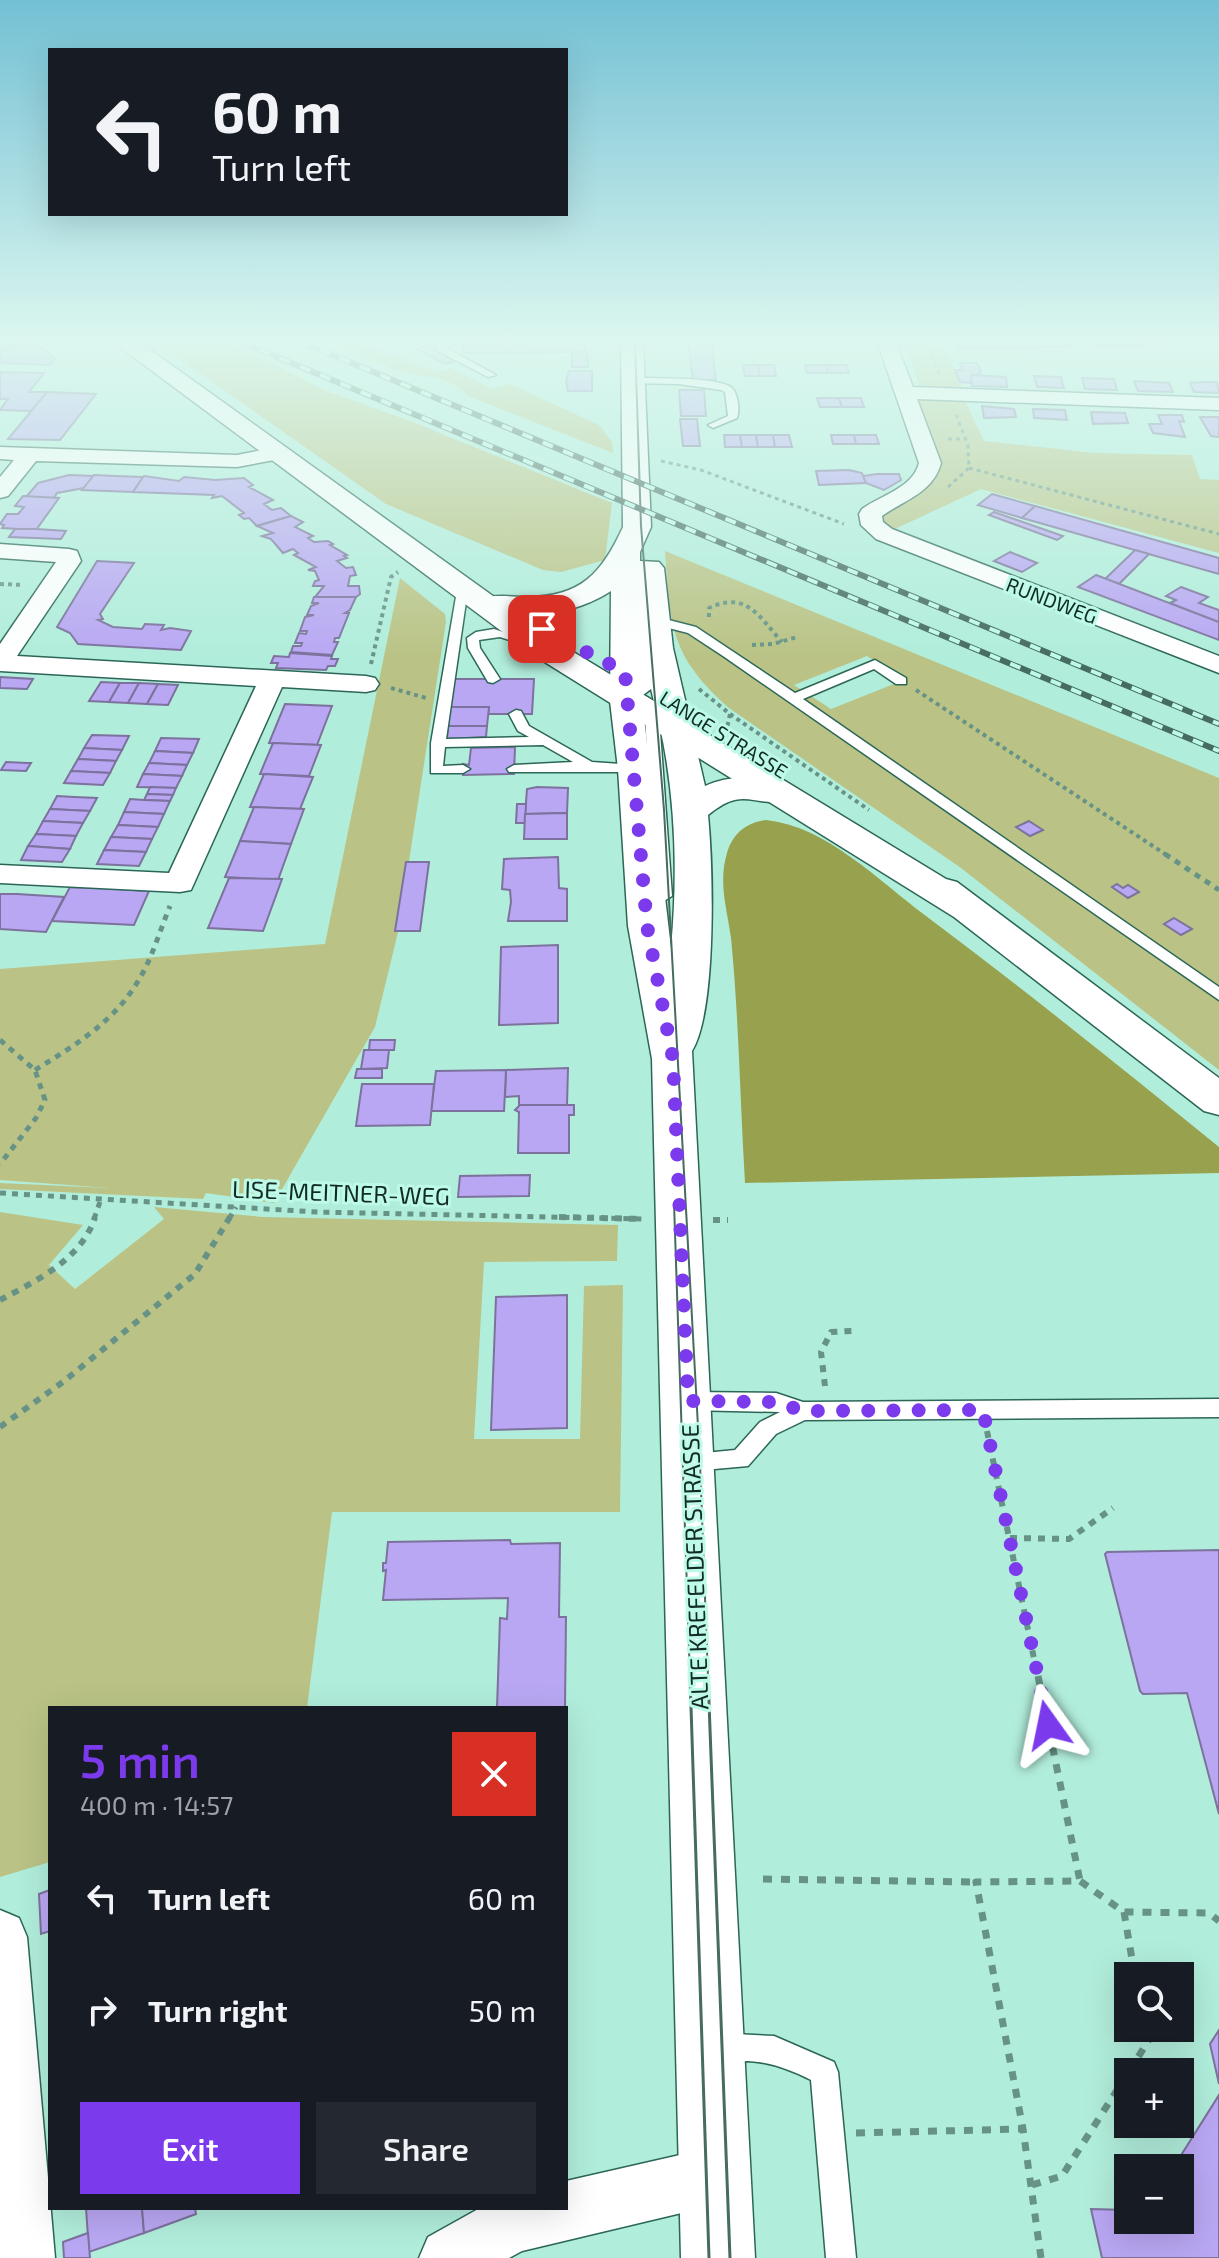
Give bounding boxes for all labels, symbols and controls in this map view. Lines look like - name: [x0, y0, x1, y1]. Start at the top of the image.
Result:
- text: 60 m: [212, 77, 342, 144]
- icon: left: [80, 80, 184, 184]
- text: Turn left: [212, 145, 351, 188]
- street label: RUNDWEG: [1003, 572, 1101, 628]
- pin: [508, 595, 576, 663]
- icon: arrive: [520, 607, 564, 651]
- street label: LANGE STRASSE: [656, 685, 792, 783]
- street label: LISE-MEITNER-WEG: [232, 1174, 450, 1210]
- street label: ALTE KREFELDER STRASSE: [675, 1424, 713, 1710]
- position arrow: [1006, 1683, 1090, 1767]
- text: 5 min: [80, 1730, 200, 1788]
- button: close: [452, 1732, 536, 1816]
- text: 400 m · 14:57: [80, 1789, 233, 1820]
- icon: left: [80, 1876, 124, 1920]
- text: Turn left: [148, 1880, 270, 1916]
- text: 60 m: [468, 1880, 536, 1916]
- map controls: [1114, 1962, 1194, 2234]
- button: search: [1114, 1962, 1194, 2042]
- icon: right: [80, 1988, 124, 2032]
- text: Turn right: [148, 1992, 288, 2028]
- text: 50 m: [469, 1992, 536, 2028]
- button: +: [1114, 2058, 1194, 2138]
- button: Exit: [80, 2102, 300, 2194]
- button: Share: [316, 2102, 536, 2194]
- button: −: [1114, 2154, 1194, 2234]

